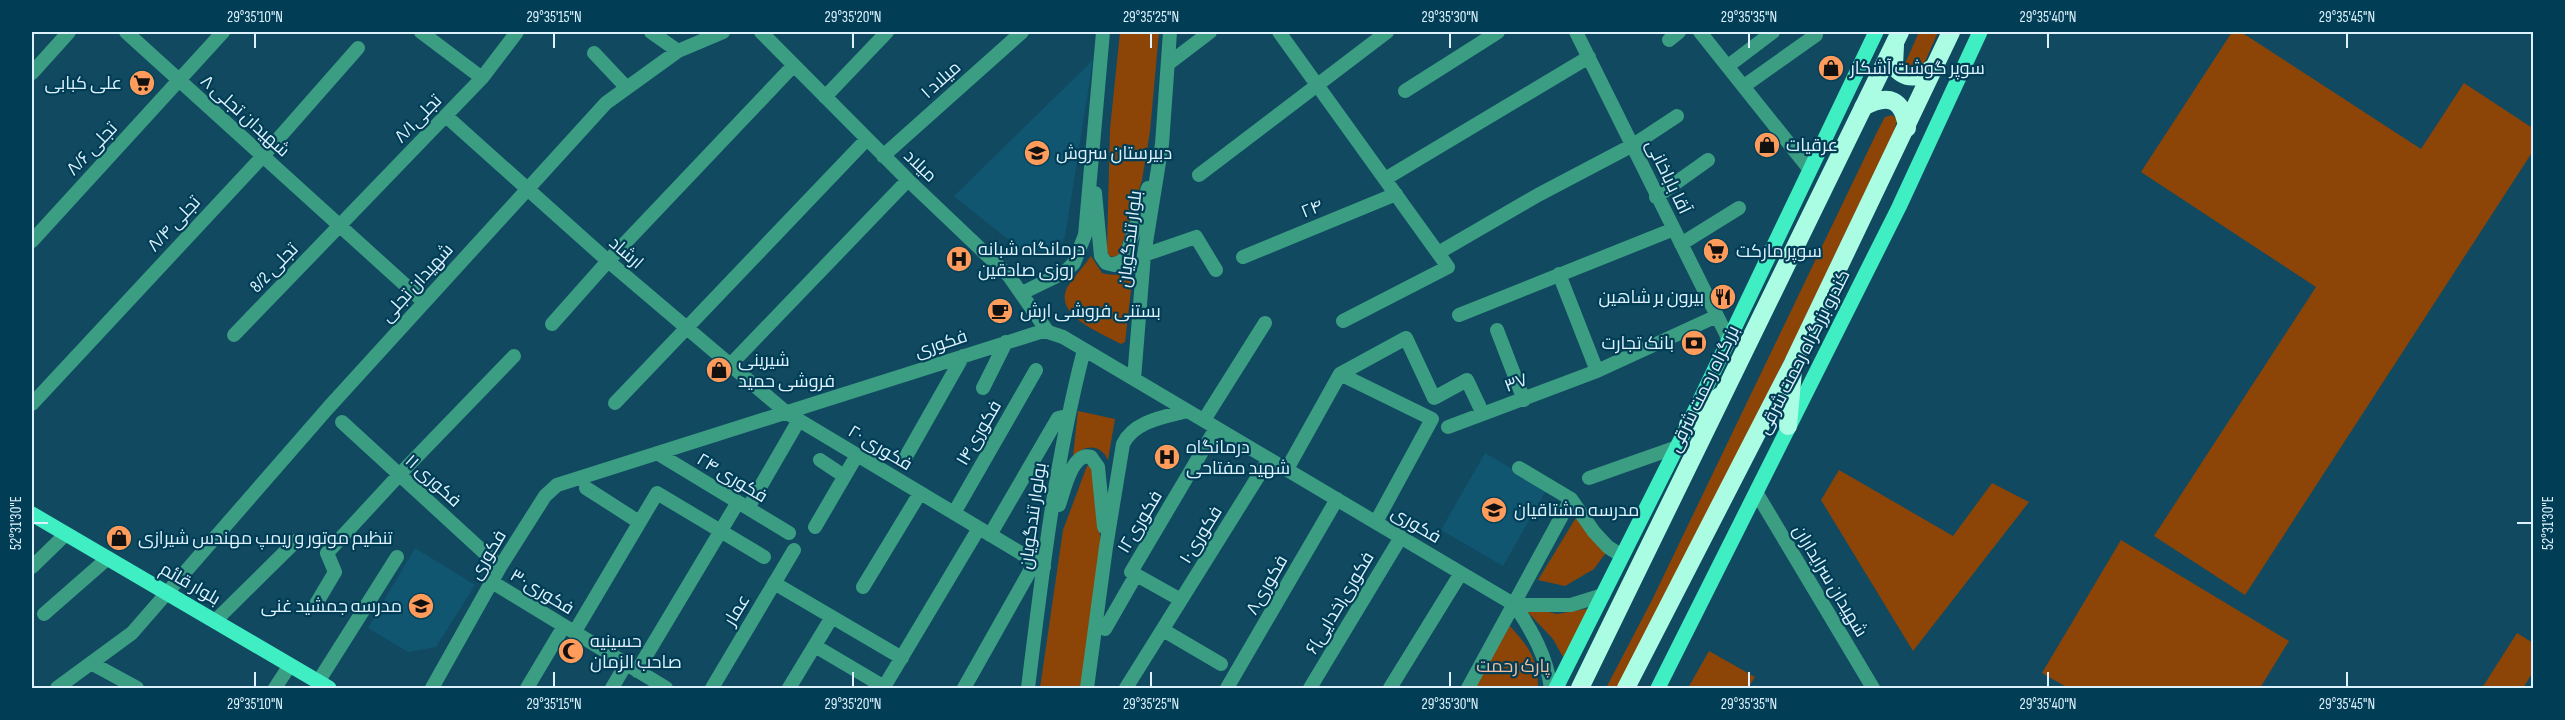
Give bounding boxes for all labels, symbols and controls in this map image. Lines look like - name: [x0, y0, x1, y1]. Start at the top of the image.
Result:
- text: 29°35'10"N: [227, 8, 283, 27]
- text: 29°35'15"N: [526, 8, 582, 27]
- text: 29°35'20"N: [825, 8, 881, 27]
- text: 29°35'25"N: [1123, 8, 1179, 27]
- text: 29°35'30"N: [1422, 8, 1478, 27]
- text: 29°35'35"N: [1721, 8, 1777, 27]
- text: 29°35'40"N: [2020, 8, 2076, 27]
- text: 29°35'45"N: [2319, 8, 2375, 27]
- shop icon: سوپر گوشت آشکار: [1816, 53, 1846, 83]
- street label: ۱ میلاد: [917, 57, 965, 103]
- place label: سوپر گوشت آشکار: [1849, 58, 1985, 80]
- supermarket icon: علی کبابی: [127, 68, 157, 98]
- street label: شهیدان تجلی ۸: [196, 71, 294, 161]
- place label: علی کبابی: [44, 73, 122, 94]
- street label: تجلی۸/۱: [390, 90, 446, 148]
- street label: تجلی ۸/۶: [62, 118, 122, 180]
- shop icon: عرقیات: [1752, 130, 1782, 160]
- place label: عرقیات: [1786, 135, 1838, 156]
- street label: آقا باباخانی: [1641, 136, 1695, 218]
- school or university icon: دبیرستان سروش: [1022, 138, 1052, 168]
- place label: دبیرستان سروش: [1056, 143, 1172, 164]
- street label: میلاد: [899, 145, 941, 187]
- street label: بلوار تندگویان: [1114, 189, 1146, 289]
- street label: ۸/۴ تجلی: [143, 192, 205, 256]
- street label: ۲۴: [1298, 195, 1326, 223]
- street label: ارشاد: [605, 232, 647, 274]
- supermarket icon: سوپر مارکت: [1701, 236, 1731, 266]
- street label: 8/2 تجلی: [245, 239, 303, 297]
- street label: شهیدان تجلی: [376, 239, 458, 327]
- place label: درمانگاه شبانه روزی صادقین: [978, 239, 1085, 281]
- place label: سوپر مارکت: [1736, 241, 1822, 263]
- hospital icon: درمانگاه شبانه روزی صادقین: [944, 244, 974, 274]
- street label: کندرو بزرگراه رحمت شرقی: [1753, 266, 1855, 438]
- restaurant icon: بیرون بر شاهین: [1708, 282, 1738, 312]
- place label: بیرون بر شاهین: [1598, 287, 1704, 308]
- cafe icon: بستنی فروشی ارش: [985, 296, 1015, 326]
- place label: بستنی فروشی ارش: [1020, 301, 1161, 322]
- street label: بزرگراه رحمت شرقی: [1664, 322, 1744, 456]
- street label: فکوری: [912, 326, 970, 362]
- bank icon: بانک تجارت: [1679, 328, 1709, 358]
- place label: بانک تجارت: [1602, 333, 1674, 354]
- place label: شیرینی فروشی حمید: [738, 350, 835, 392]
- shop icon: شیرینی فروشی حمید: [704, 355, 734, 385]
- street label: ۳۷: [1501, 369, 1531, 397]
- street label: فکوری۱۴: [952, 397, 1006, 469]
- street label: فکوری ۲۰: [844, 421, 916, 475]
- place label: درمانگاه شهید مفتاحی: [1186, 437, 1290, 479]
- hospital icon: درمانگاه شهید مفتاحی: [1152, 442, 1182, 472]
- street label: فکوری ۲۴: [693, 449, 771, 507]
- street label: فکوری ۱۱: [401, 450, 465, 512]
- street label: بولوار تندگویان: [1015, 461, 1051, 571]
- street label: فکوری۱۲: [1113, 487, 1167, 557]
- school or university icon: مدرسه مشتاقیان: [1479, 495, 1509, 525]
- text: 52°31'30"E: [7, 496, 26, 550]
- text: 52°31'30"E: [2539, 496, 2558, 550]
- place label: مدرسه مشتاقیان: [1514, 500, 1639, 521]
- street label: فکوری۱۰: [1175, 502, 1227, 568]
- street label: فکوری: [1387, 502, 1445, 548]
- street label: شهیدان سرایداران: [1788, 521, 1872, 641]
- shop icon: تنظیم موتور و ریمپ مهندس شیرازی: [104, 523, 134, 553]
- street label: فکوری: [465, 526, 511, 584]
- place label: تنظیم موتور و ریمپ مهندس شیرازی: [138, 528, 393, 550]
- street label: ۶فکوری(خدایی): [1301, 548, 1379, 658]
- street label: فکوری۸: [1242, 551, 1292, 619]
- street label: بلوار قائم: [156, 558, 224, 610]
- street label: فکوری۳۰: [506, 565, 578, 619]
- school or university icon: مدرسه جمشید غنی: [406, 591, 436, 621]
- street label: عمار: [719, 591, 754, 630]
- place label: مدرسه جمشید غنی: [261, 596, 402, 617]
- place label: حسینیه صاحب الزمان: [590, 631, 682, 673]
- mosque icon: حسینیه صاحب الزمان: [556, 636, 586, 666]
- park label: پارک رحمت: [1476, 656, 1550, 678]
- text: 29°35'10"N: [227, 695, 283, 714]
- text: 29°35'15"N: [526, 695, 582, 714]
- text: 29°35'20"N: [825, 695, 881, 714]
- text: 29°35'25"N: [1123, 695, 1179, 714]
- text: 29°35'30"N: [1422, 695, 1478, 714]
- text: 29°35'35"N: [1721, 695, 1777, 714]
- text: 29°35'40"N: [2020, 695, 2076, 714]
- text: 29°35'45"N: [2319, 695, 2375, 714]

